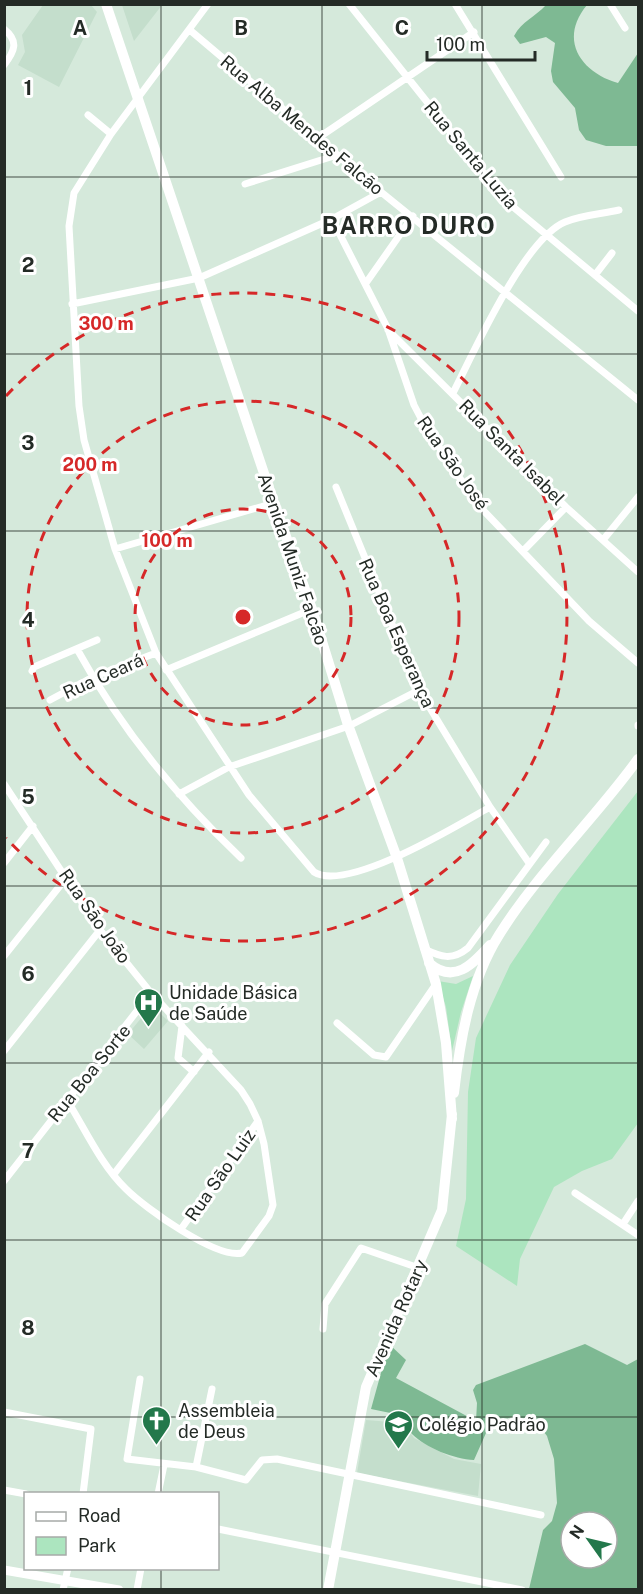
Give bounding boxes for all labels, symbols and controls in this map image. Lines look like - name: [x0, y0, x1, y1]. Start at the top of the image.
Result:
- text: A: [73, 16, 87, 40]
- text: B: [234, 16, 248, 40]
- text: C: [395, 16, 409, 40]
- scale bar: [427, 24, 535, 62]
- text: 100 m: [436, 34, 485, 55]
- street label: Rua Alba Mendes Falcão: [216, 51, 388, 199]
- text: 1: [24, 76, 32, 100]
- street label: Rua Santa Luzia: [420, 97, 522, 213]
- district label: BARRO DURO: [322, 211, 496, 239]
- text: 2: [22, 253, 34, 277]
- text: 300 m: [78, 313, 134, 334]
- street label: Rua Santa Isabel: [455, 395, 569, 509]
- street label: Rua São José: [413, 412, 493, 514]
- text: 3: [21, 431, 35, 455]
- text: 200 m: [63, 454, 117, 475]
- street label: Avenida Muniz Falcão: [254, 470, 332, 648]
- text: 100 m: [141, 530, 193, 551]
- street label: Rua Boa Esperança: [355, 555, 439, 711]
- centre of rings: [233, 607, 253, 627]
- text: 4: [21, 608, 35, 632]
- street label: Rua Ceará: [60, 649, 146, 703]
- text: 5: [21, 785, 35, 809]
- street label: Rua São João: [55, 865, 135, 967]
- text: 6: [21, 962, 35, 986]
- place label: Unidade Básica de Saúde: [169, 982, 297, 1024]
- hospital icon: Unidade Básica de Saúde: [132, 986, 164, 1028]
- street label: Rua Boa Sorte: [43, 1020, 135, 1126]
- street label: Rua São Luiz: [181, 1125, 259, 1225]
- text: 7: [22, 1139, 34, 1163]
- street label: Avenida Rotary: [361, 1256, 431, 1380]
- text: 8: [21, 1316, 35, 1340]
- place label: Assembleia de Deus: [178, 1400, 275, 1442]
- church icon: Assembleia de Deus: [141, 1404, 173, 1446]
- school or university icon: Colégio Padrão: [382, 1408, 414, 1450]
- place label: Colégio Padrão: [419, 1414, 546, 1435]
- legend: [24, 1492, 219, 1570]
- text: Road: [78, 1505, 121, 1526]
- north arrow: [559, 1510, 619, 1570]
- text: N: [566, 1521, 588, 1542]
- text: Park: [78, 1535, 116, 1556]

